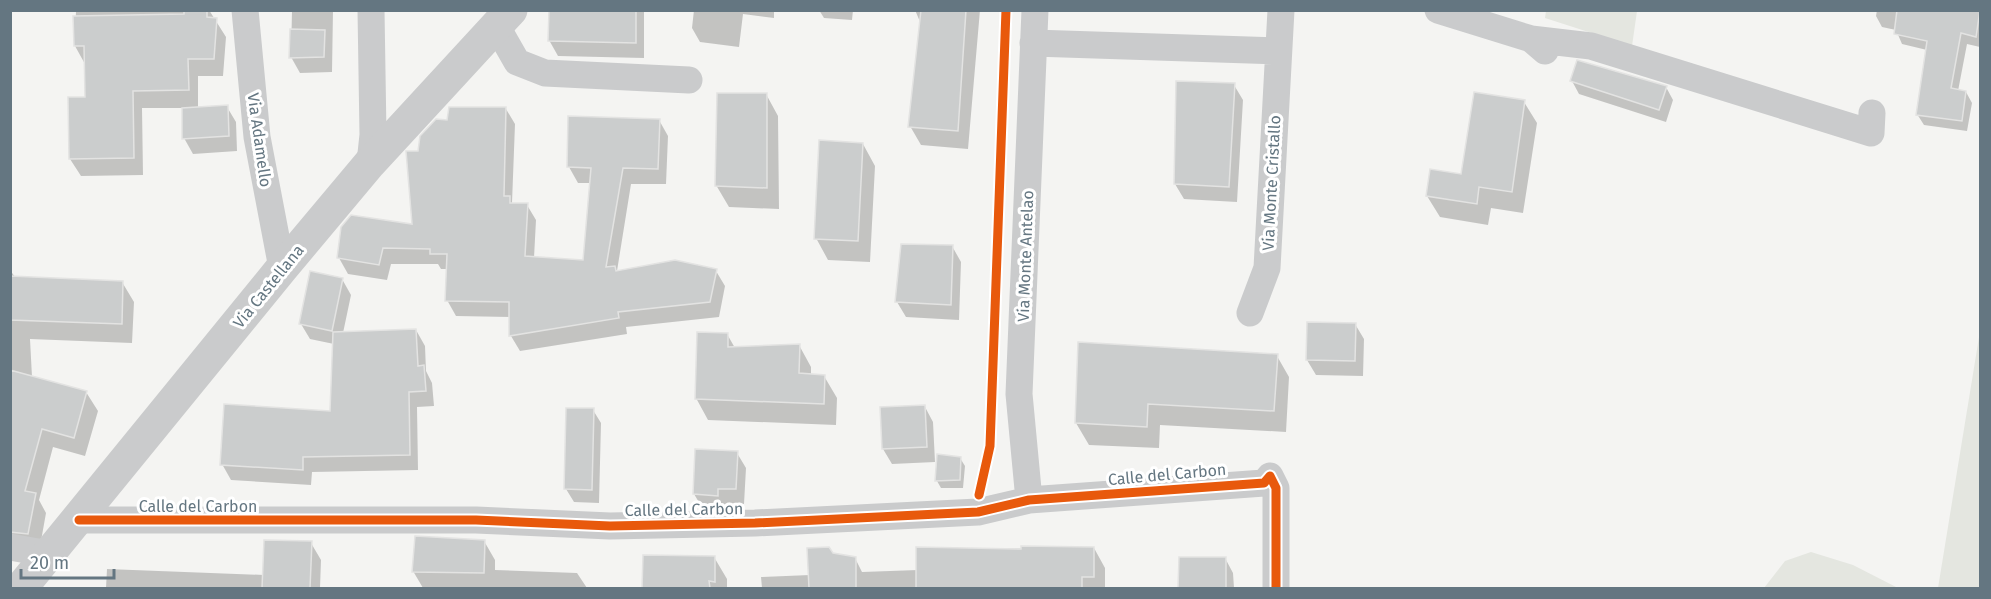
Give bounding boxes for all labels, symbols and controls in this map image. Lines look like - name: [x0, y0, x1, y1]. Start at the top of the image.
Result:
- street label: Via Adamello: [243, 92, 276, 188]
- street label: Via Monte Cristallo: [1258, 115, 1285, 251]
- street label: Via Monte Antelao: [1014, 190, 1037, 322]
- street label: Via Castellana: [229, 241, 308, 332]
- street label: Calle del Carbon: [1107, 460, 1227, 489]
- street label: Calle del Carbon: [139, 497, 257, 516]
- street label: Calle del Carbon: [624, 499, 744, 520]
- scale bar: [21, 542, 114, 580]
- text: 20 m: [30, 552, 69, 574]

